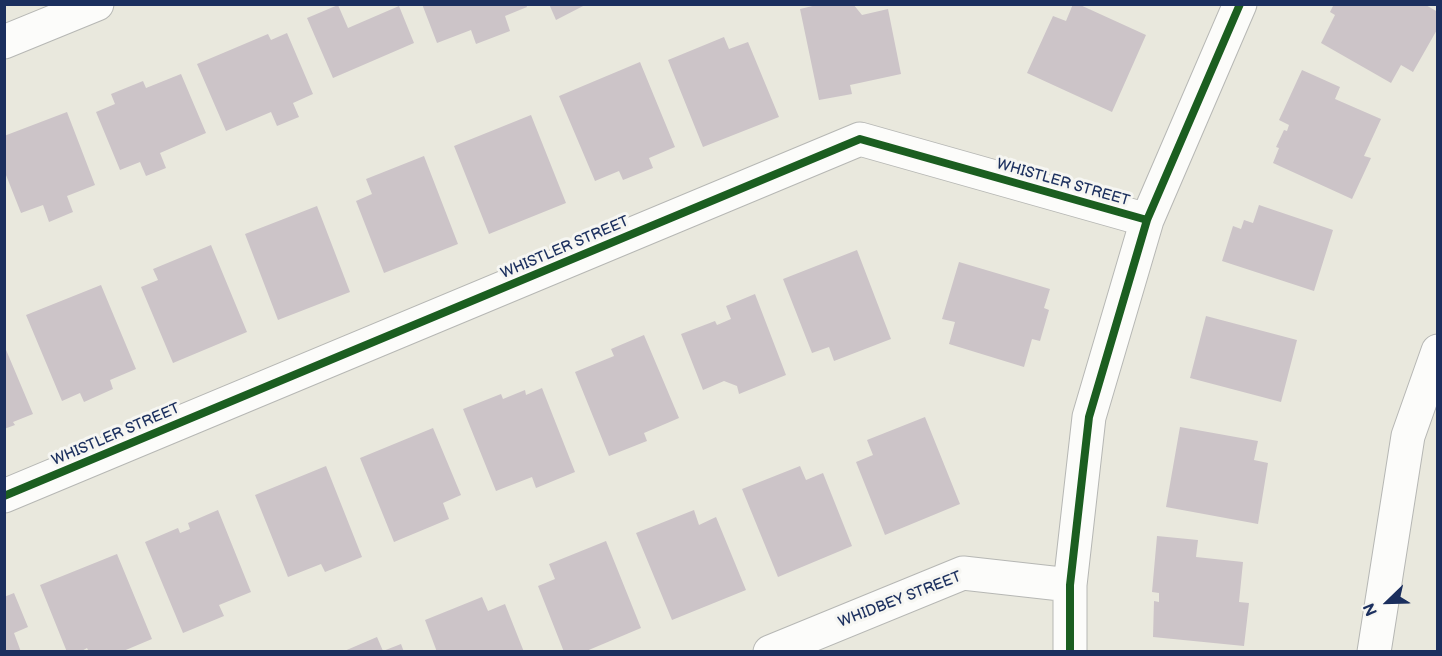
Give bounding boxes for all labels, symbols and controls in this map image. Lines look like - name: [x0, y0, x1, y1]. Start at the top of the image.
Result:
- street label: WHISTLER STREET: [994, 155, 1132, 211]
- street label: WHISTLER STREET: [498, 213, 632, 283]
- street label: WHISTLER STREET: [49, 400, 183, 470]
- street label: WHIDBEY STREET: [836, 568, 964, 632]
- north arrow: [1358, 572, 1418, 632]
- text: N: [1360, 600, 1382, 618]

